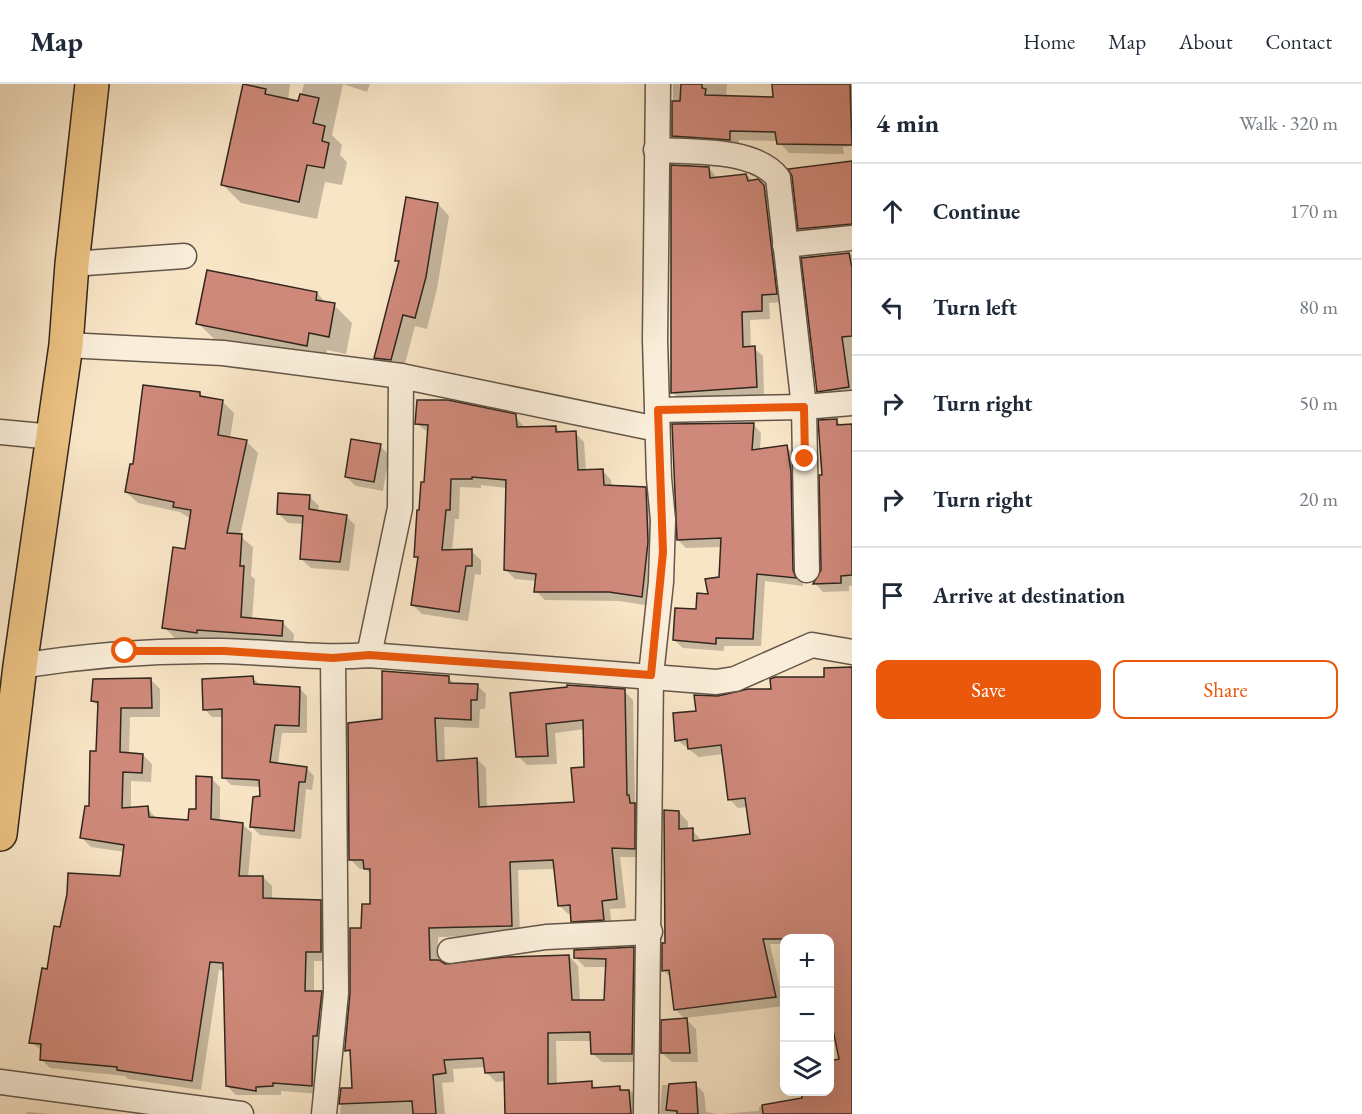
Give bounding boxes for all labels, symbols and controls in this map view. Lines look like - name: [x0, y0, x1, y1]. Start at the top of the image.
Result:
- text: Map: [30, 23, 83, 59]
- text: Home: [1023, 28, 1075, 55]
- text: Map: [1108, 28, 1146, 55]
- text: About: [1179, 28, 1232, 55]
- text: Contact: [1265, 28, 1332, 55]
- text: 4 min: [876, 106, 939, 140]
- text: Walk · 320 m: [1239, 110, 1338, 136]
- icon: ahead: [876, 195, 909, 228]
- text: Continue: [933, 197, 1020, 226]
- text: 170 m: [1290, 198, 1338, 224]
- icon: left: [876, 291, 909, 324]
- text: Turn left: [933, 293, 1017, 322]
- text: 80 m: [1299, 294, 1338, 320]
- icon: right: [876, 387, 909, 420]
- text: Turn right: [933, 389, 1032, 418]
- text: 50 m: [1299, 390, 1338, 416]
- route end: [791, 445, 817, 471]
- icon: right: [876, 483, 909, 516]
- text: Turn right: [933, 485, 1032, 514]
- text: 20 m: [1299, 486, 1338, 512]
- icon: arrive: [876, 579, 909, 612]
- text: Arrive at destination: [933, 581, 1125, 610]
- route start: [111, 637, 137, 663]
- button: Save: [876, 660, 1101, 719]
- button: Share: [1113, 660, 1338, 719]
- map controls: [780, 934, 834, 1096]
- button: +: [780, 934, 834, 988]
- button: −: [780, 988, 834, 1042]
- button: layers: [780, 1042, 834, 1096]

